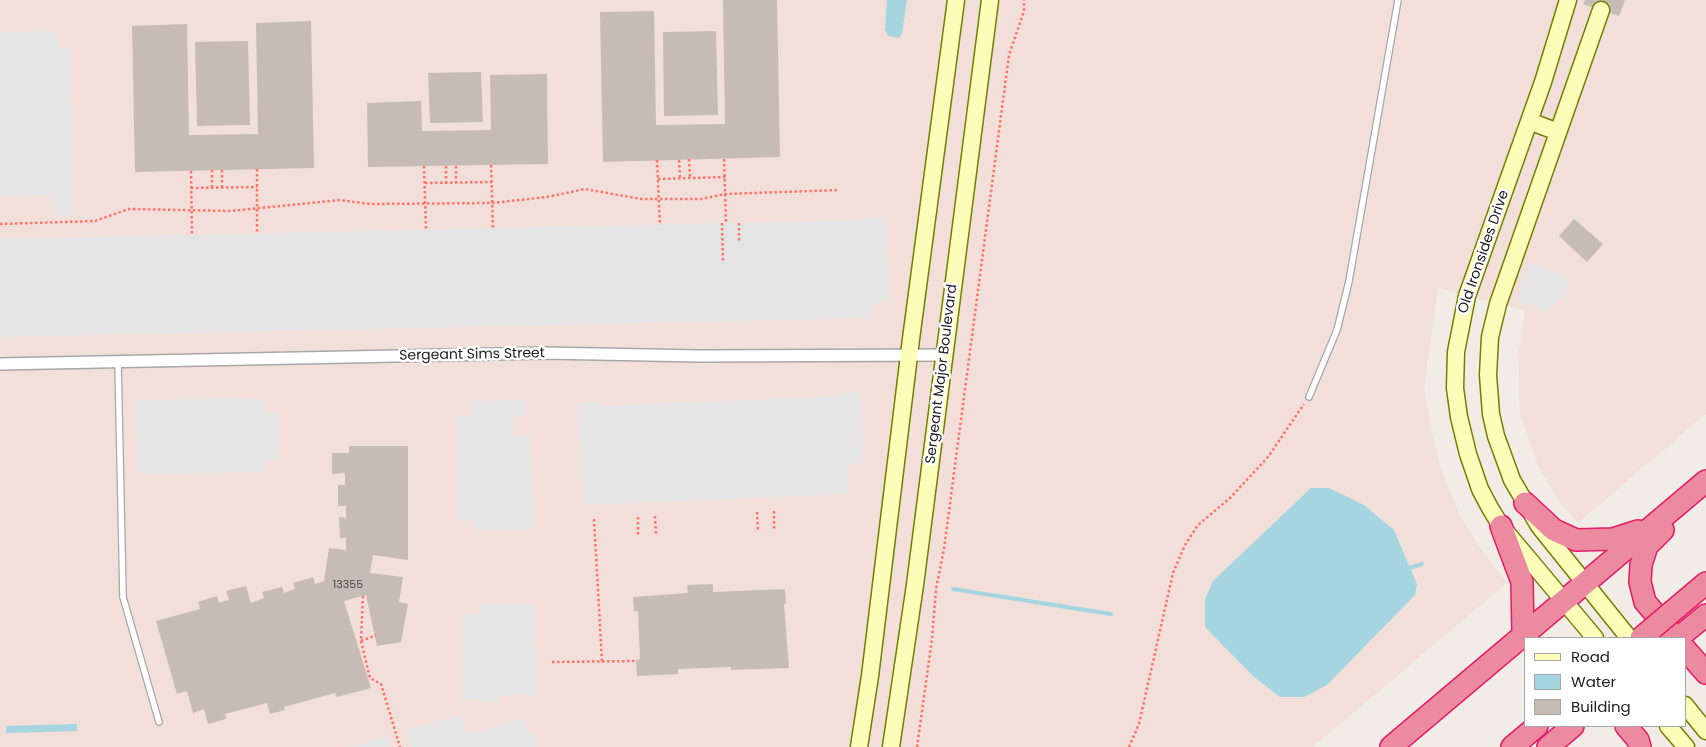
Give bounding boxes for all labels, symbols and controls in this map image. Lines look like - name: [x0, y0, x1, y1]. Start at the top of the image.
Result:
- street label: Old Ironsides Drive: [1455, 188, 1513, 316]
- street label: Sergeant Major Boulevard: [923, 283, 961, 465]
- street label: Sergeant Sims Street: [399, 345, 545, 365]
- house number: 13355: [333, 578, 363, 592]
- legend: [1524, 637, 1686, 727]
- text: Road: [1571, 646, 1610, 667]
- text: Water: [1571, 671, 1616, 692]
- text: Building: [1571, 696, 1631, 717]

